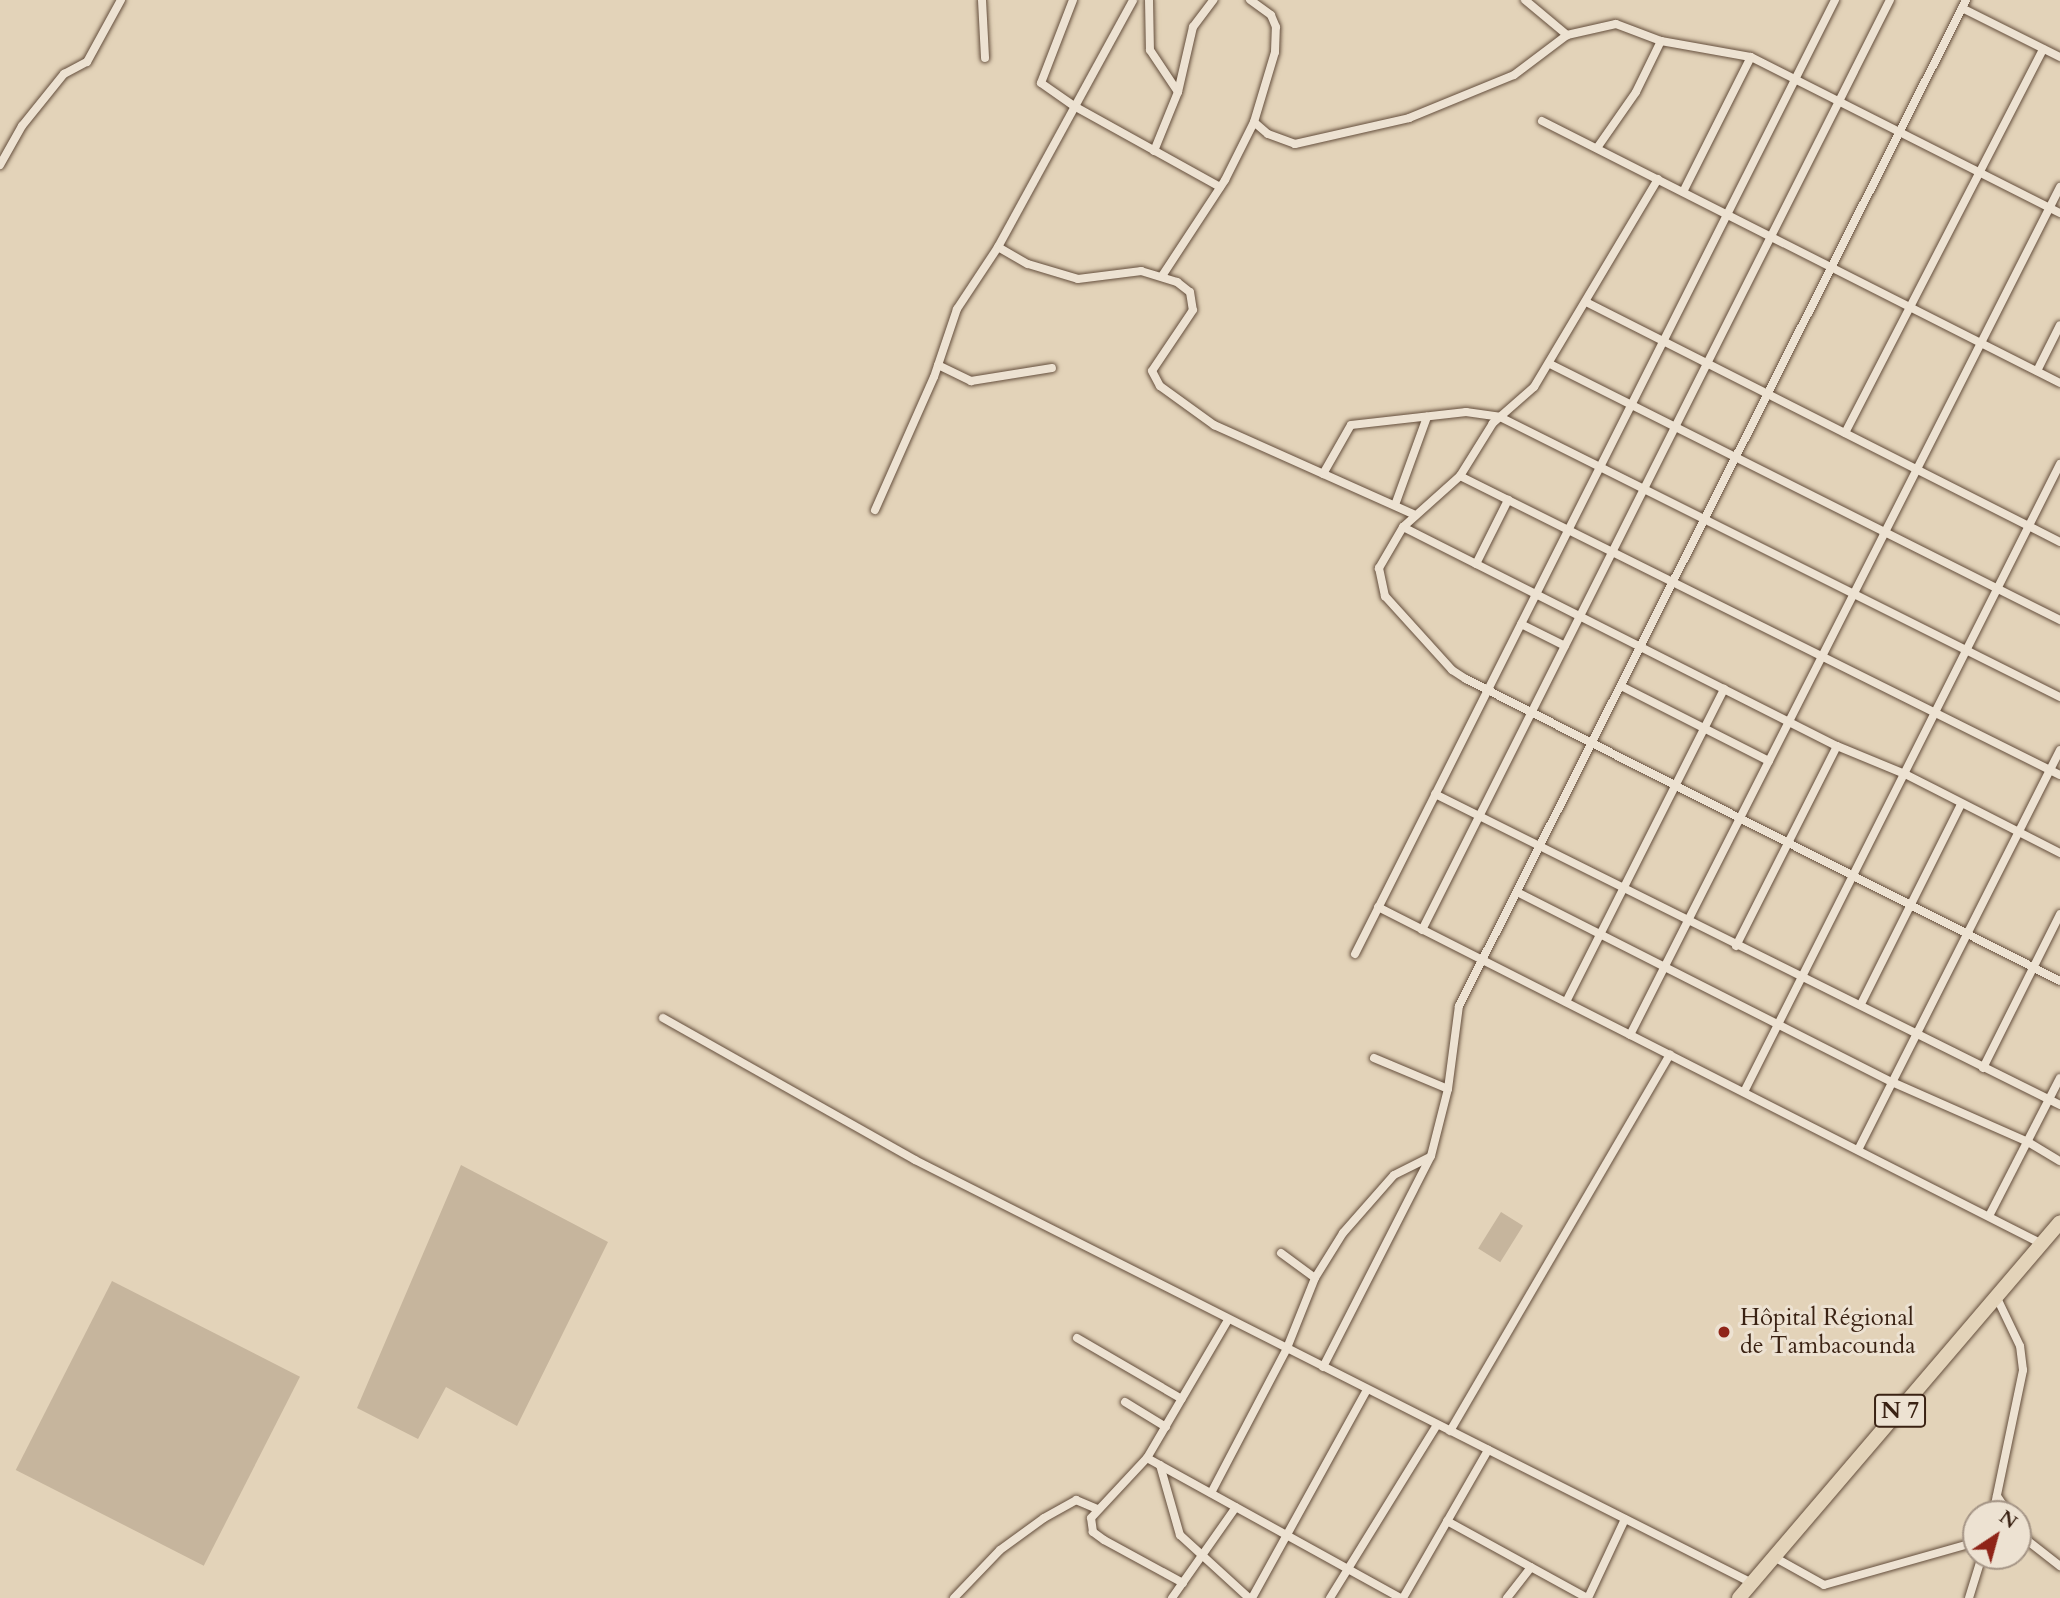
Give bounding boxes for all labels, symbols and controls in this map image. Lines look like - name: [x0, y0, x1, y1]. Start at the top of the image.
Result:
- place label: Hôpital Régional de Tambacounda: [1740, 1304, 1916, 1360]
- marker: Hôpital Régional de Tambacounda: [1714, 1322, 1734, 1342]
- road number: N 7: [1874, 1392, 1926, 1430]
- north arrow: [1962, 1500, 2032, 1570]
- text: N: [1994, 1504, 2022, 1535]

